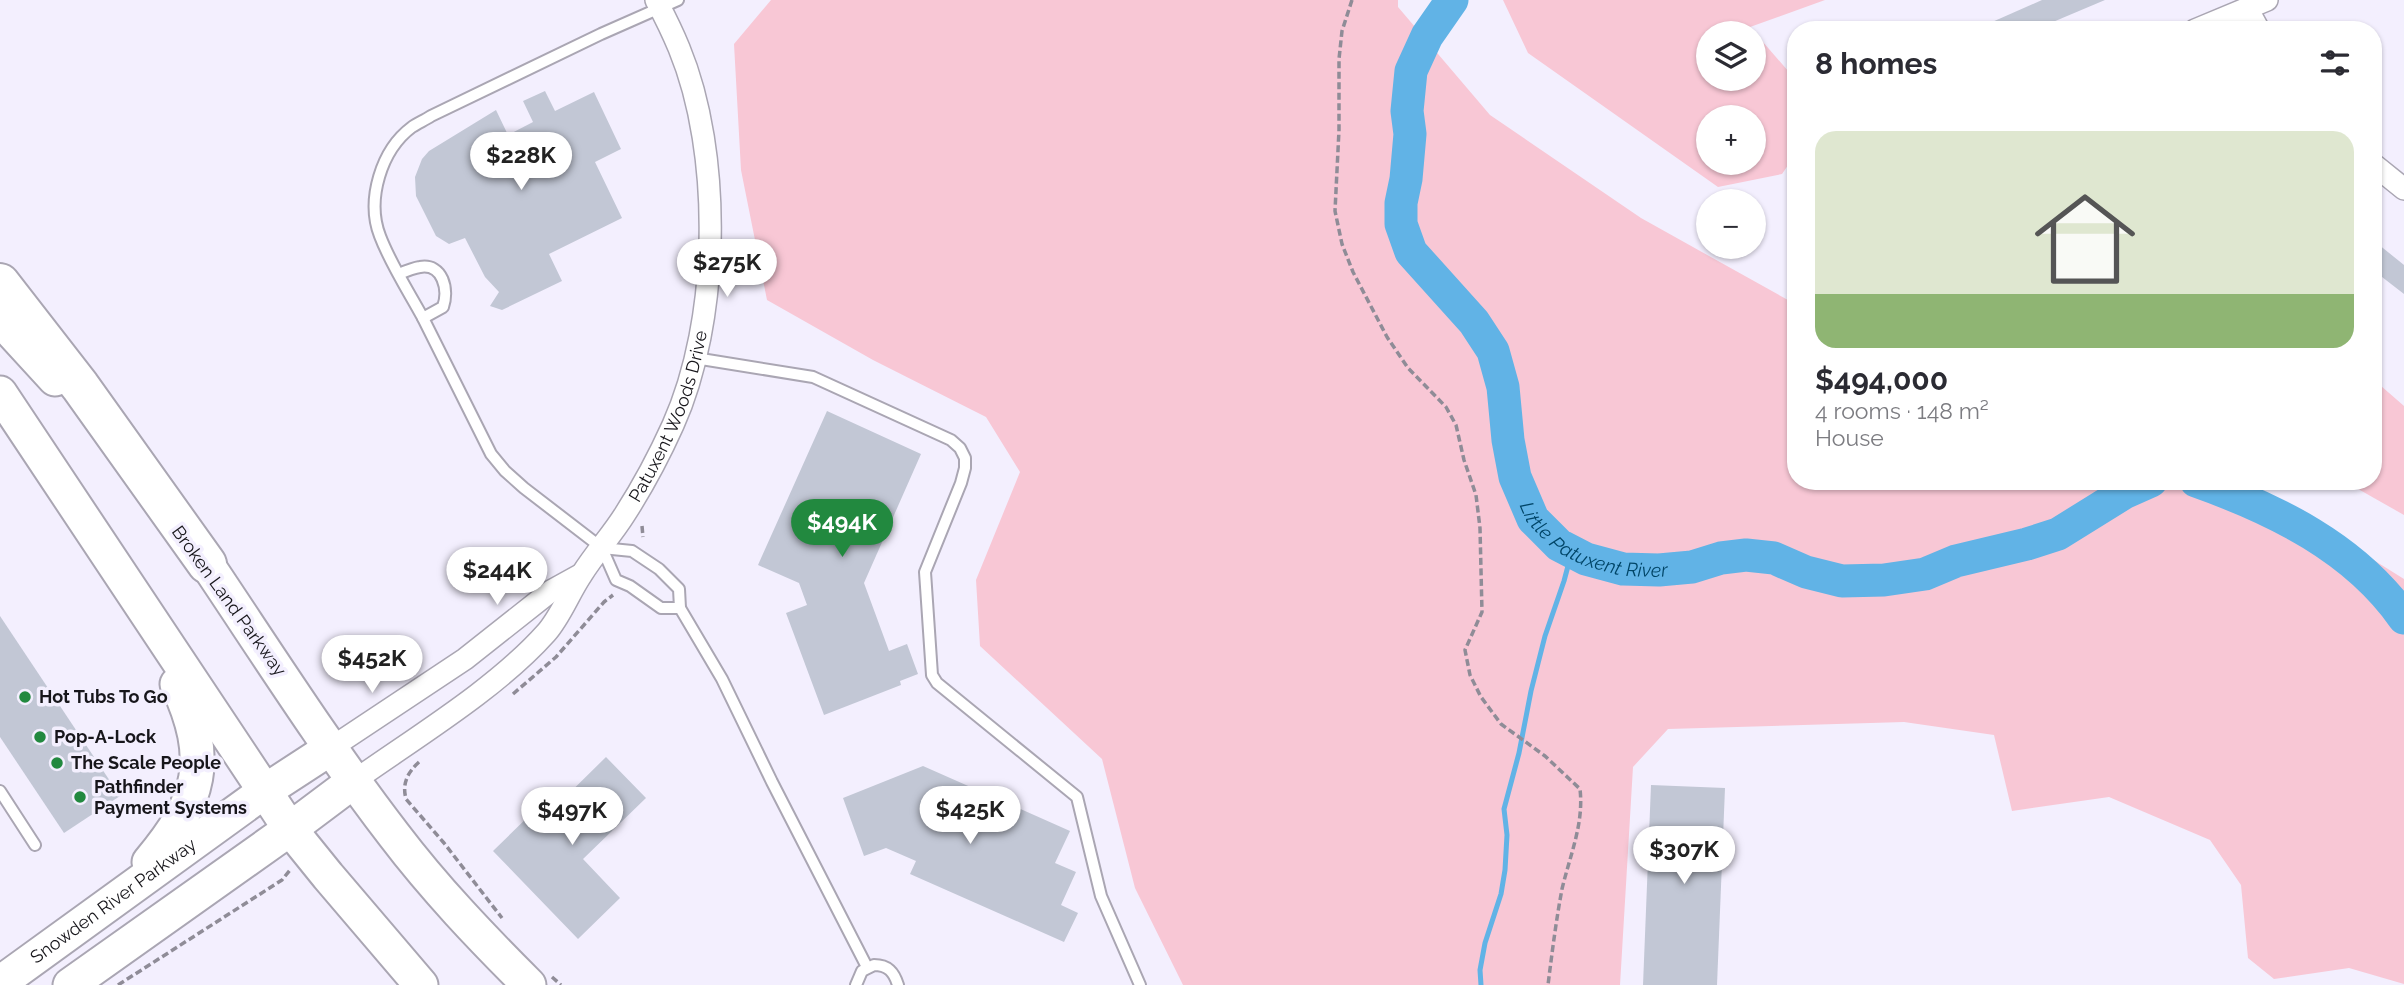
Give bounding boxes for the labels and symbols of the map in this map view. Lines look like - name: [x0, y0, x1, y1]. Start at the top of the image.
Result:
- pin: $228K: [472, 132, 570, 192]
- pin: $275K: [678, 240, 776, 299]
- street label: Patuxent Woods Drive: [624, 328, 711, 506]
- water label: Little Patuxent River: [1516, 498, 1670, 581]
- pin: $494K: [793, 500, 891, 559]
- street label: Broken Land Parkway: [168, 522, 291, 680]
- pin: $244K: [448, 548, 546, 607]
- pin: $452K: [323, 636, 421, 695]
- place label: Hot Tubs To Go: [39, 686, 168, 707]
- marker: Hot Tubs To Go: [17, 689, 33, 705]
- place label: Pop-A-Lock: [54, 726, 157, 747]
- marker: Pop-A-Lock: [32, 729, 48, 745]
- place label: The Scale People: [71, 752, 221, 773]
- marker: The Scale People: [49, 755, 65, 771]
- place label: Pathfinder Payment Systems: [94, 776, 247, 818]
- pin: $425K: [921, 786, 1019, 846]
- pin: $497K: [523, 788, 621, 847]
- marker: Pathfinder Payment Systems: [72, 789, 88, 805]
- pin: $307K: [1635, 826, 1733, 886]
- street label: Snowden River Parkway: [26, 833, 200, 967]

